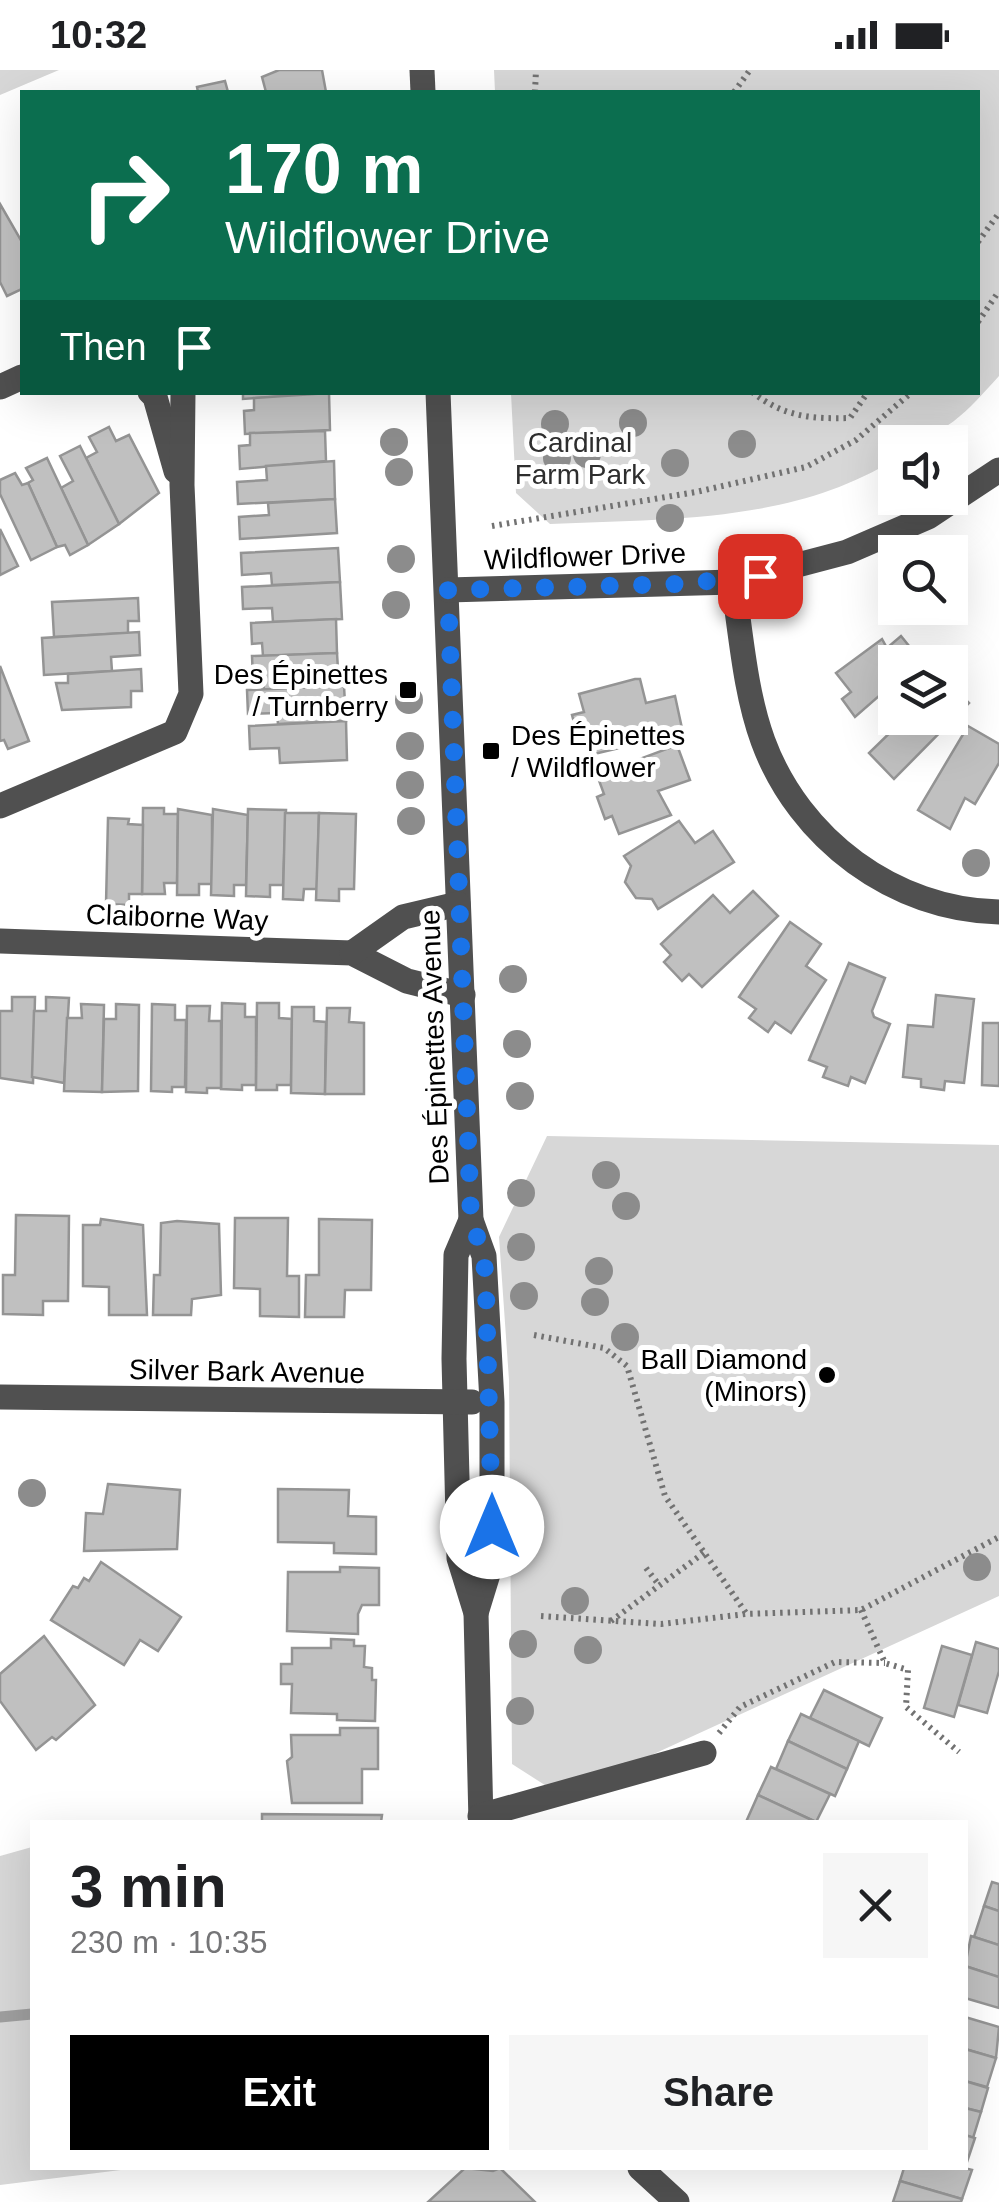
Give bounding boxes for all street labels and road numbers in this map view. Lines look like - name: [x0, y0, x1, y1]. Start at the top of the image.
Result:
- street label: Wildflower Drive: [483, 537, 687, 576]
- street label: Claiborne Way: [85, 899, 269, 936]
- street label: Des Épinettes Avenue: [414, 909, 455, 1185]
- street label: Silver Bark Avenue: [129, 1354, 365, 1389]

